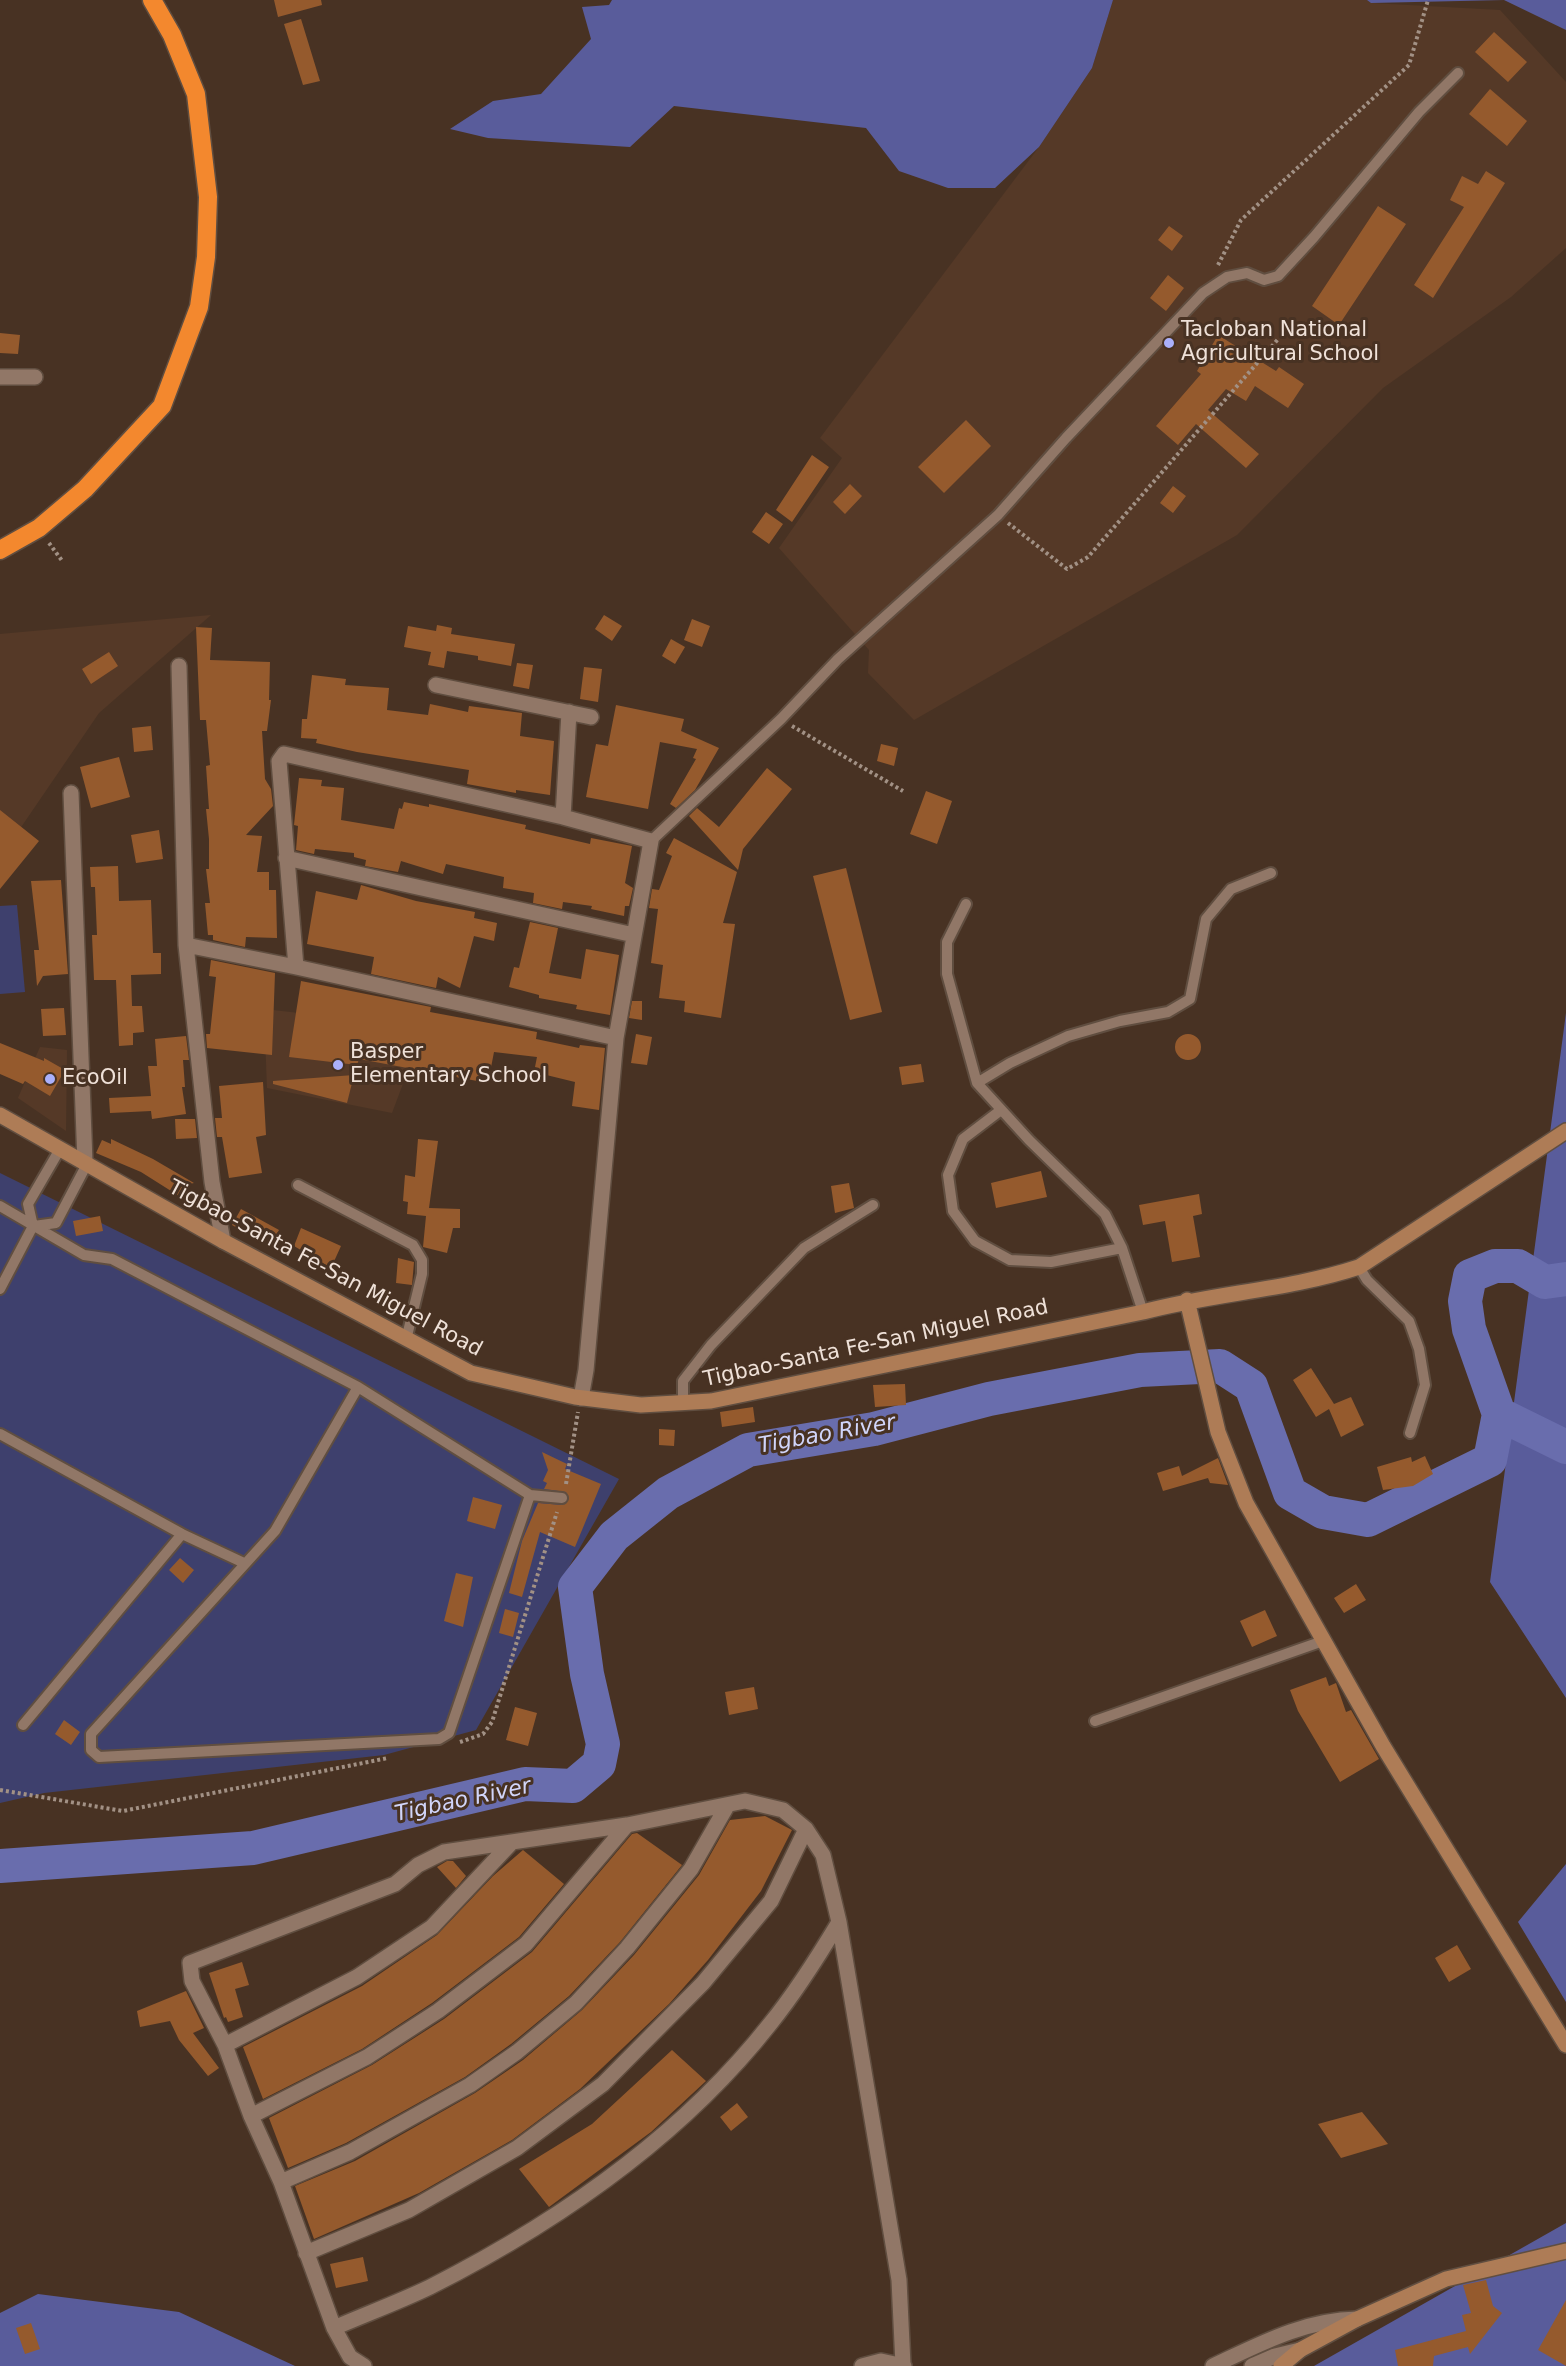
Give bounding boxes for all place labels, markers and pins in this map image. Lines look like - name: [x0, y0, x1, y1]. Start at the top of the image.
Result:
- place label: Tacloban National Agricultural School: [1181, 318, 1379, 368]
- marker: Tacloban National Agricultural School: [1162, 336, 1176, 350]
- place label: Basper Elementary School: [350, 1040, 547, 1090]
- marker: Basper Elementary School: [331, 1058, 345, 1072]
- place label: EcoOil: [62, 1066, 128, 1092]
- marker: EcoOil: [43, 1072, 57, 1086]

